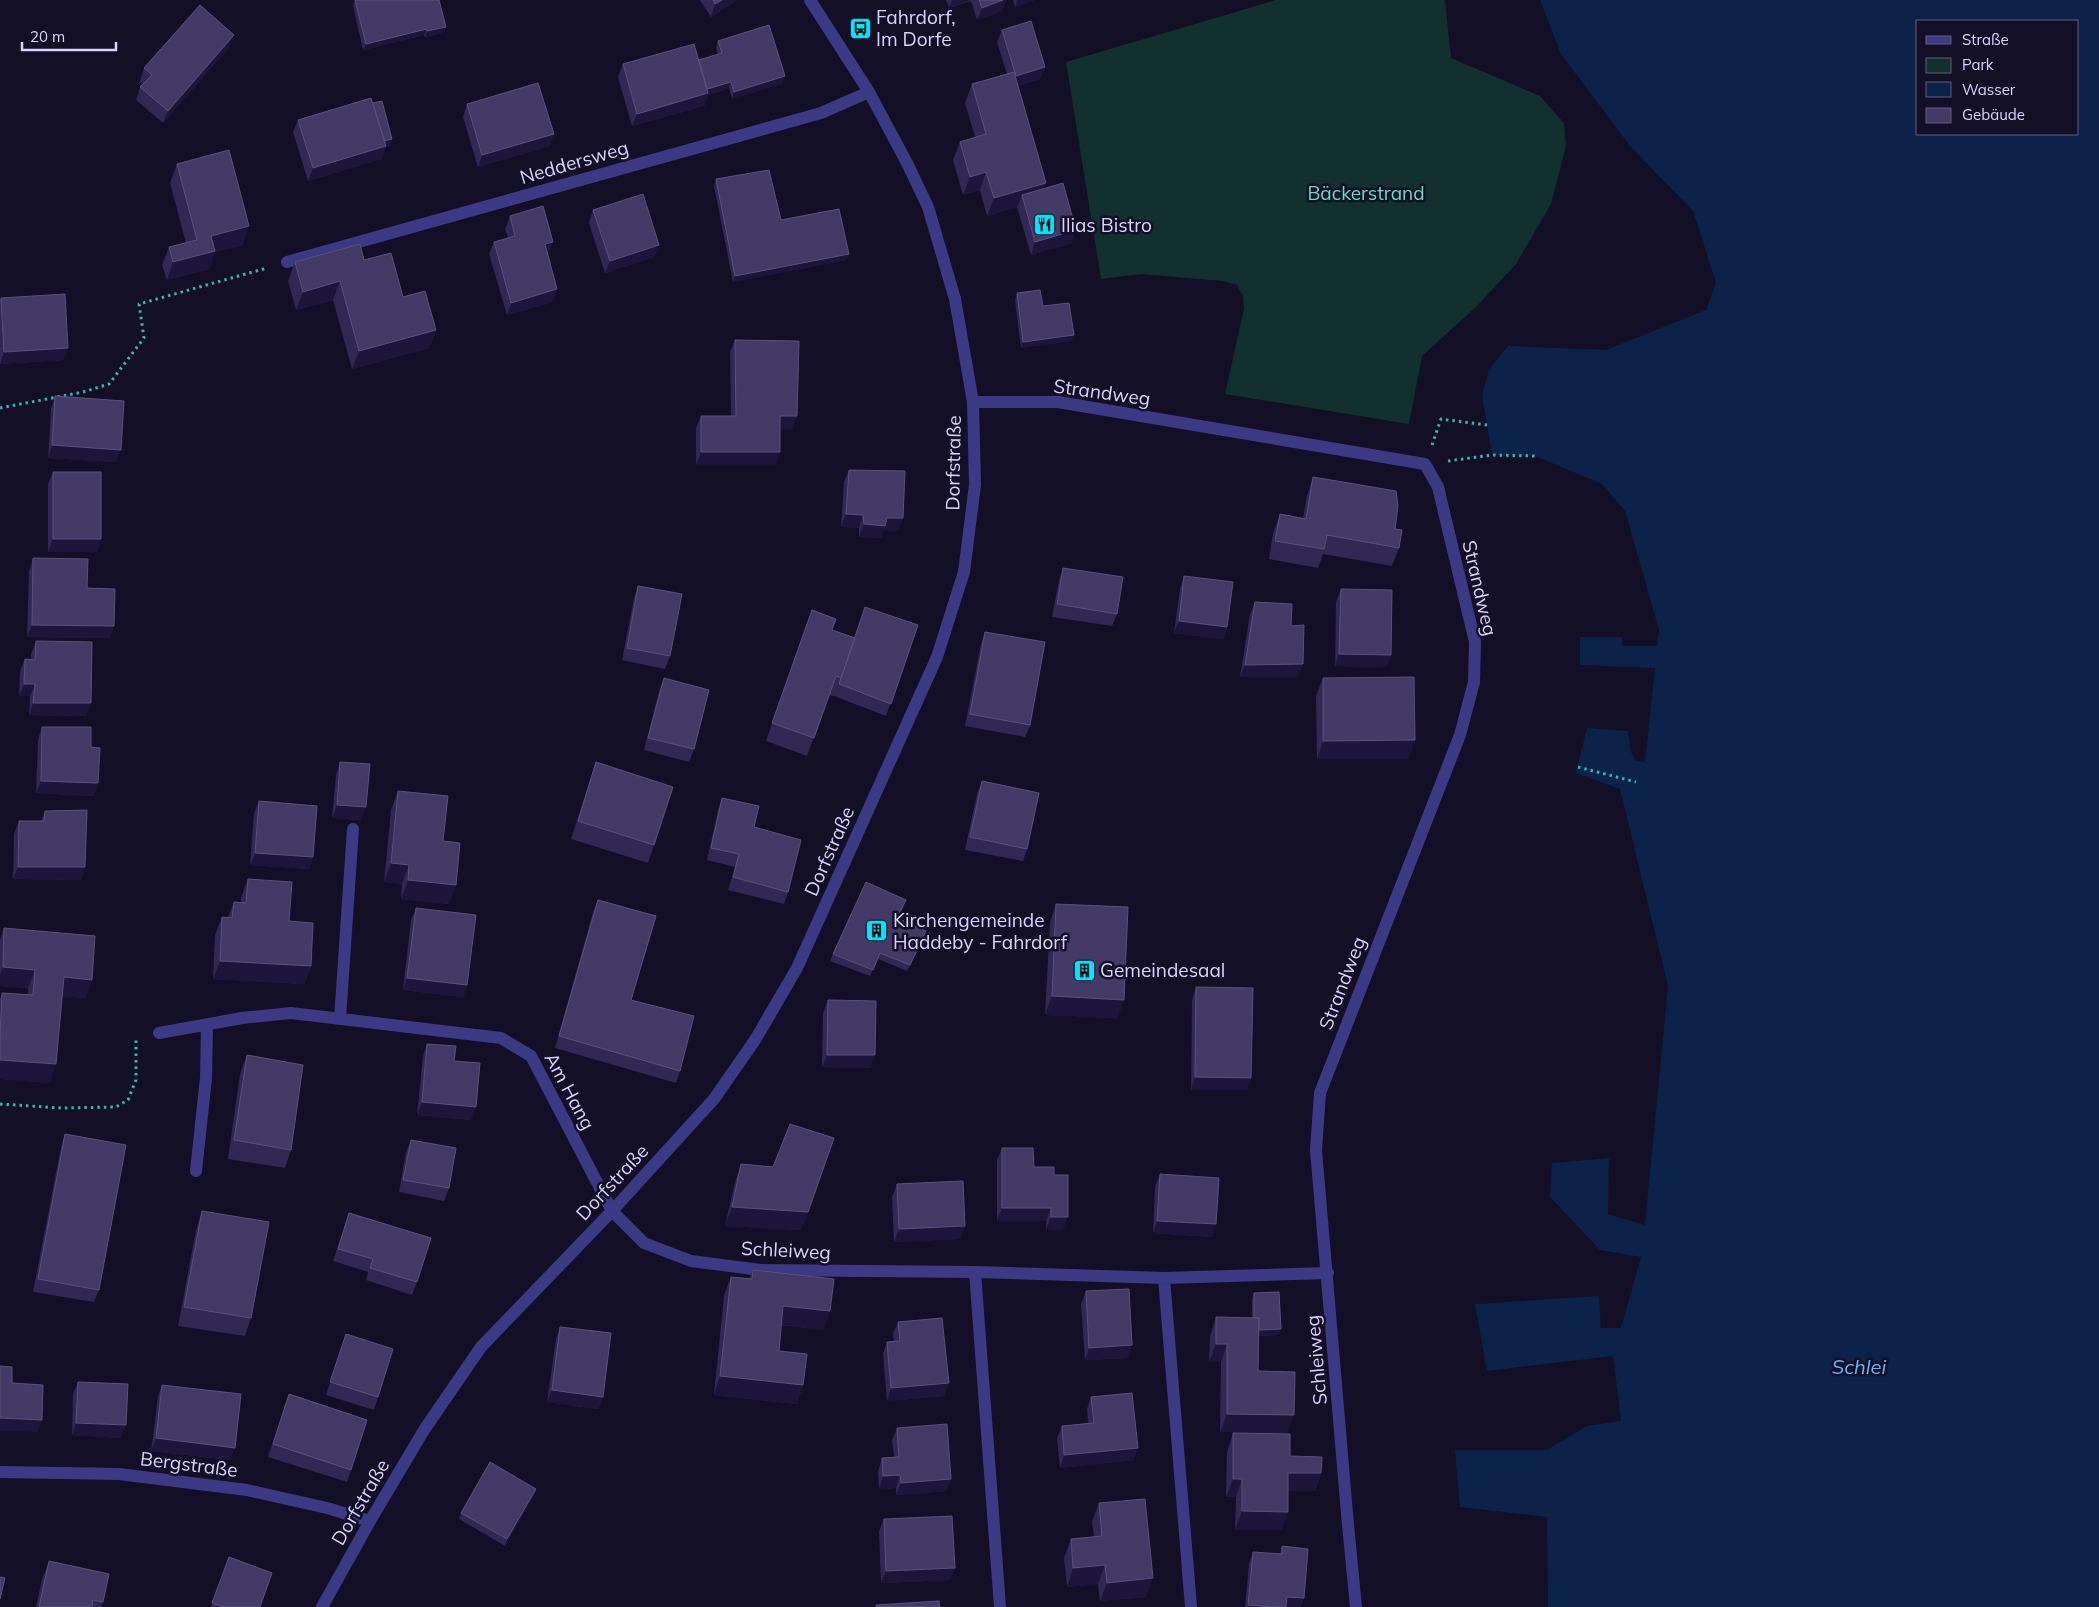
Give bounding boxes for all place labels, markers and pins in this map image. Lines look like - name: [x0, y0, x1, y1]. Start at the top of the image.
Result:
- place label: Fahrdorf, Im Dorfe: [876, 5, 956, 51]
- bus stop icon: Fahrdorf, Im Dorfe: [848, 16, 872, 40]
- restaurant icon: Ilias Bistro: [1033, 213, 1057, 237]
- place label: Ilias Bistro: [1061, 213, 1152, 237]
- place label: Kirchengemeinde Haddeby - Fahrdorf: [893, 908, 1068, 954]
- building icon: Kirchengemeinde Haddeby - Fahrdorf: [865, 919, 889, 943]
- building icon: Gemeindesaal: [1072, 958, 1096, 982]
- place label: Gemeindesaal: [1100, 958, 1225, 982]

